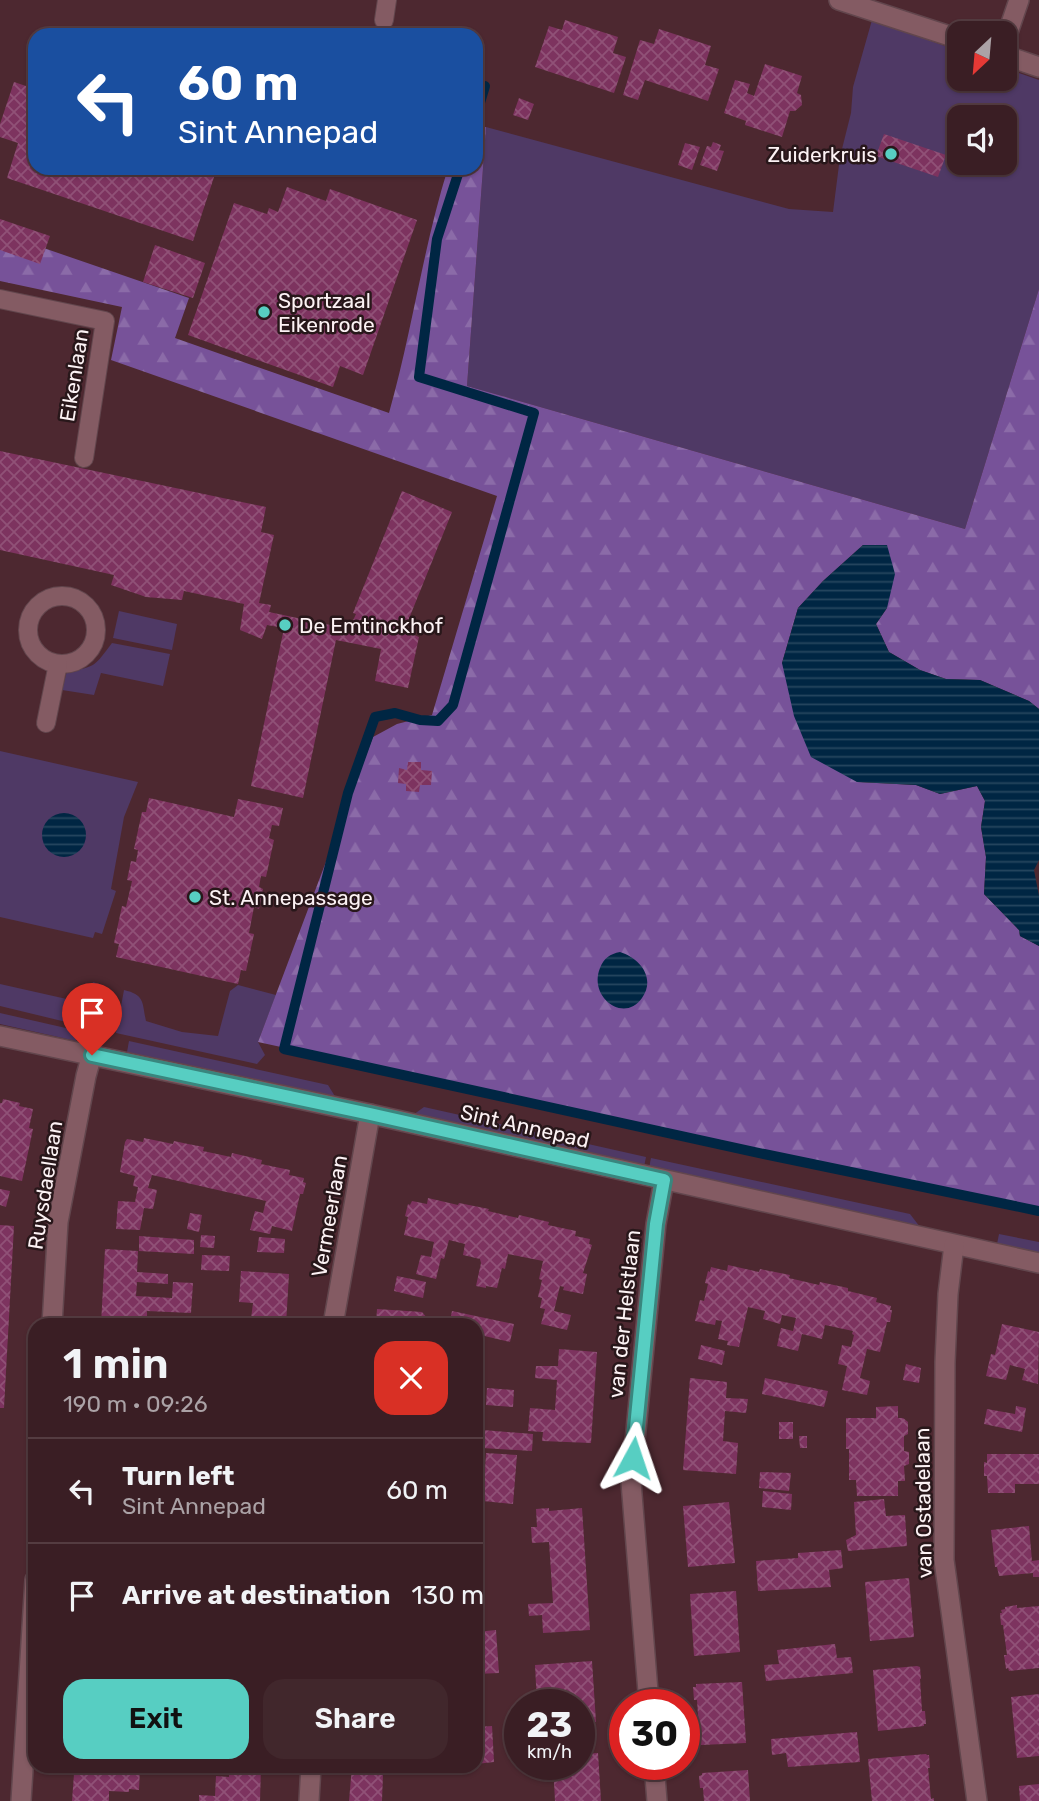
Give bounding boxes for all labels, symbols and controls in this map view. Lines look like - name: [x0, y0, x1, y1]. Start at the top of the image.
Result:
- north arrow: [947, 21, 1017, 91]
- map controls: [947, 21, 1017, 175]
- text: 60 m: [178, 54, 299, 112]
- icon: left: [63, 56, 154, 147]
- button: sound: [947, 105, 1017, 175]
- text: Sint Annepad: [178, 113, 378, 151]
- place label: Zuiderkruis: [768, 142, 877, 167]
- marker: Zuiderkruis: [883, 146, 899, 162]
- place label: Sportzaal Eikenrode: [278, 288, 375, 337]
- marker: Sportzaal Eikenrode: [256, 304, 272, 320]
- street label: Eikenlaan: [54, 327, 94, 423]
- place label: De Emtinckhof: [299, 613, 443, 638]
- marker: De Emtinckhof: [277, 617, 293, 633]
- place label: St. Annepassage: [209, 885, 373, 910]
- marker: St. Annepassage: [187, 889, 203, 905]
- pin: [62, 983, 122, 1055]
- icon: arrive: [73, 994, 111, 1032]
- street label: Sint Annepad: [458, 1099, 592, 1153]
- street label: Ruysdaellaan: [22, 1119, 68, 1251]
- street label: Vermeerlaan: [306, 1153, 352, 1279]
- street label: van der Helstlaan: [603, 1228, 645, 1400]
- text: 1 min: [63, 1339, 169, 1389]
- button: close: [374, 1341, 448, 1415]
- text: 190 m · 09:26: [63, 1390, 208, 1418]
- position arrow: [596, 1421, 670, 1495]
- street label: van Ostadelaan: [909, 1427, 937, 1579]
- text: Turn left: [122, 1461, 234, 1492]
- icon: left: [63, 1472, 101, 1510]
- text: 60 m: [386, 1475, 448, 1506]
- text: Sint Annepad: [122, 1492, 266, 1520]
- icon: arrive: [63, 1577, 101, 1615]
- text: Arrive at destination: [122, 1580, 390, 1611]
- text: 130 m: [411, 1580, 484, 1611]
- button: Exit: [63, 1679, 249, 1759]
- button: Share: [263, 1679, 448, 1759]
- speed limit sign: 30: [609, 1689, 700, 1780]
- text: 23: [527, 1704, 572, 1746]
- text: km/h: [527, 1741, 572, 1763]

